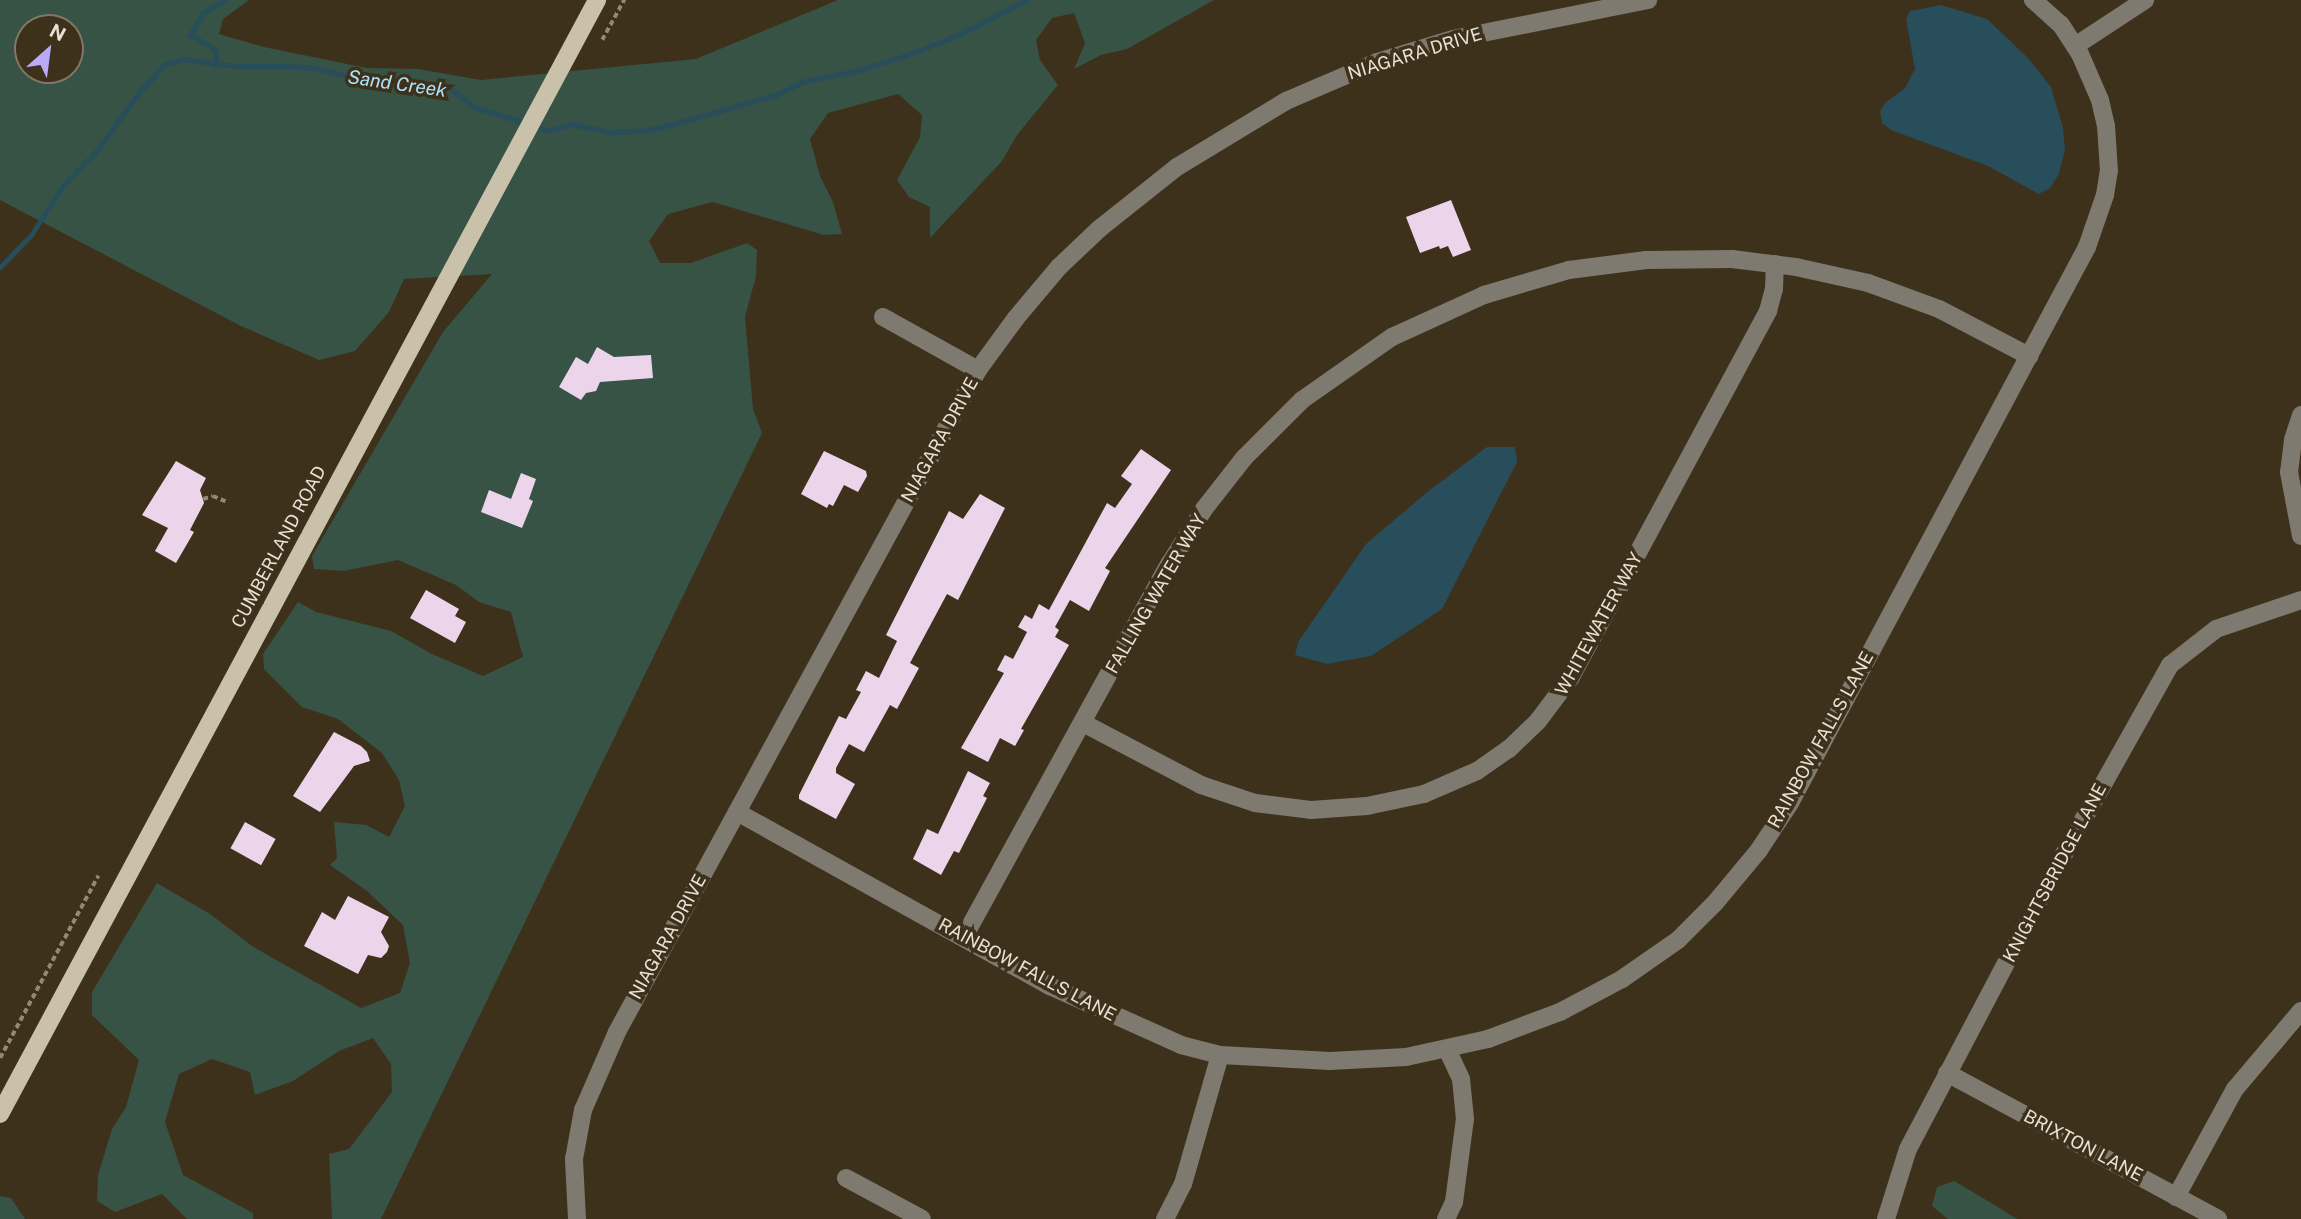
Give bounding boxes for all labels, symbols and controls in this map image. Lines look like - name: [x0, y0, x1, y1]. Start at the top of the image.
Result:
- north arrow: [14, 14, 84, 84]
- text: N: [46, 19, 70, 45]
- street label: NIAGARA DRIVE: [1345, 23, 1485, 85]
- water label: Sand Creek: [346, 66, 448, 102]
- street label: NIAGARA DRIVE: [897, 374, 983, 506]
- street label: CUMBERLAND ROAD: [227, 462, 331, 632]
- street label: FALLING WATER WAY: [1101, 510, 1211, 678]
- street label: WHITEWATER WAY: [1551, 549, 1647, 699]
- street label: RAINBOW FALLS LANE: [1764, 648, 1878, 832]
- street label: KNIGHTSBRIDGE LANE: [1999, 780, 2111, 966]
- street label: NIAGARA DRIVE: [625, 871, 711, 1003]
- street label: RAINBOW FALLS LANE: [934, 914, 1120, 1026]
- street label: BRIXTON LANE: [2020, 1106, 2146, 1186]

